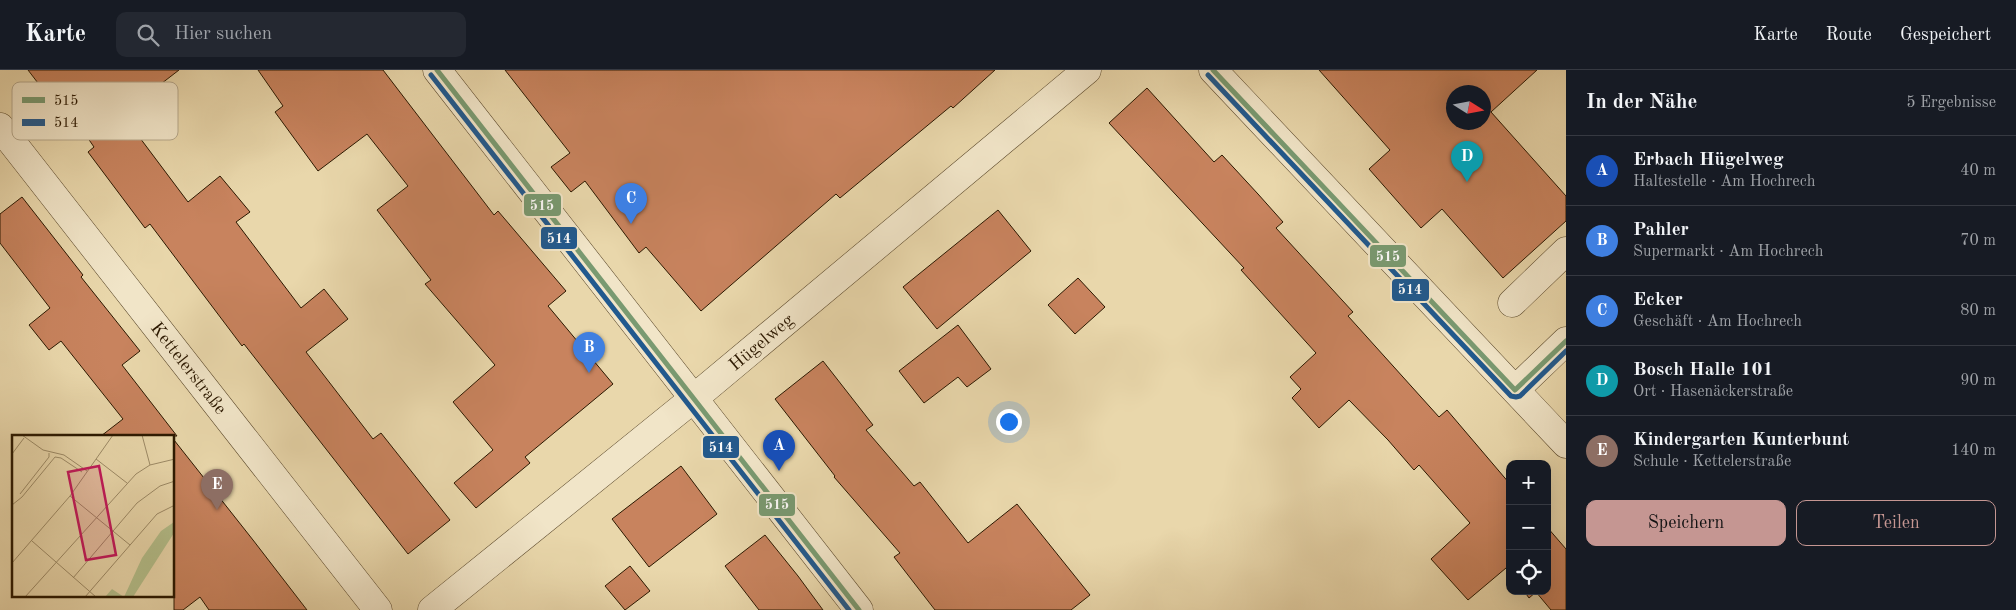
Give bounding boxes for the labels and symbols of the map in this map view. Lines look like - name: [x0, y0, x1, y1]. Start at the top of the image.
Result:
- legend: [12, 82, 178, 140]
- north arrow: [1446, 85, 1491, 130]
- text: 515: [54, 94, 78, 108]
- text: 514: [54, 116, 78, 130]
- pin: D: [1451, 141, 1483, 182]
- pin: C: [615, 183, 647, 224]
- line badge: 515: [523, 193, 562, 217]
- text: 515: [530, 199, 554, 213]
- line badge: 514: [540, 226, 578, 250]
- text: 514: [547, 232, 571, 246]
- line badge: 515: [1369, 244, 1407, 268]
- text: 515: [1376, 250, 1400, 264]
- line badge: 514: [1391, 278, 1430, 302]
- text: 514: [1398, 283, 1422, 297]
- street label: Hügelweg: [726, 311, 797, 375]
- street label: Kettelerstraße: [147, 319, 230, 418]
- pin: B: [573, 332, 605, 373]
- your location: [996, 409, 1022, 435]
- pin: A: [763, 430, 795, 471]
- inset map: [12, 435, 175, 598]
- line badge: 514: [702, 435, 740, 459]
- text: 514: [709, 441, 733, 455]
- pin: E: [201, 469, 233, 510]
- line badge: 515: [758, 493, 796, 517]
- text: 515: [765, 498, 789, 512]

